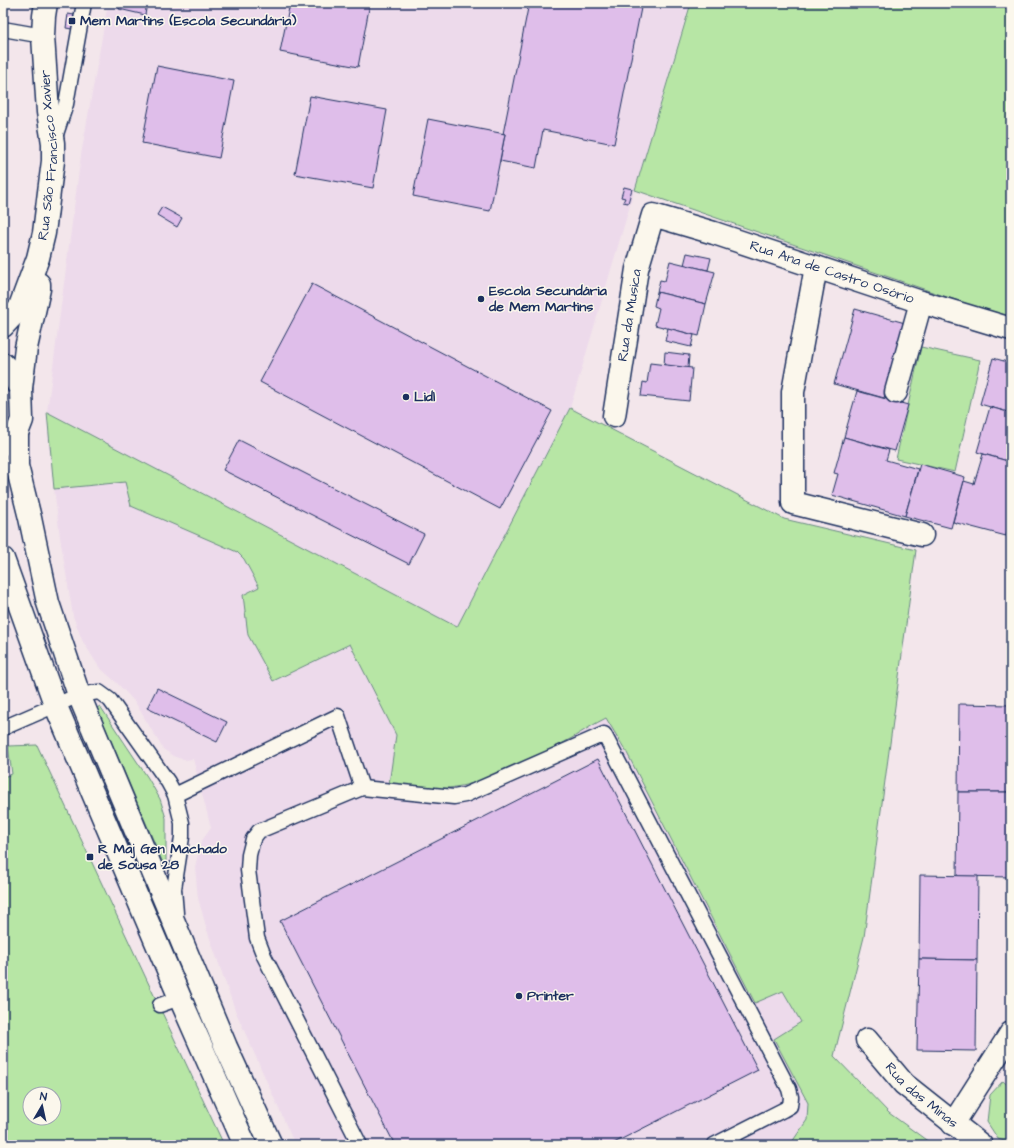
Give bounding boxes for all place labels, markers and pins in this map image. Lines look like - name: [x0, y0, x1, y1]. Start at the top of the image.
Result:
- place label: Mem Martins (Escola Secundária): [80, 11, 296, 31]
- marker: Mem Martins (Escola Secundária): [67, 16, 77, 26]
- place label: Escola Secundária de Mem Martins: [488, 281, 608, 317]
- marker: Escola Secundária de Mem Martins: [476, 294, 486, 304]
- place label: Lidl: [414, 387, 436, 407]
- marker: Lidl: [401, 392, 411, 402]
- place label: R Maj Gen Machado de Sousa 28: [97, 839, 227, 875]
- marker: R Maj Gen Machado de Sousa 28: [85, 852, 95, 862]
- place label: Printer: [527, 986, 574, 1006]
- marker: Printer: [514, 991, 524, 1001]

